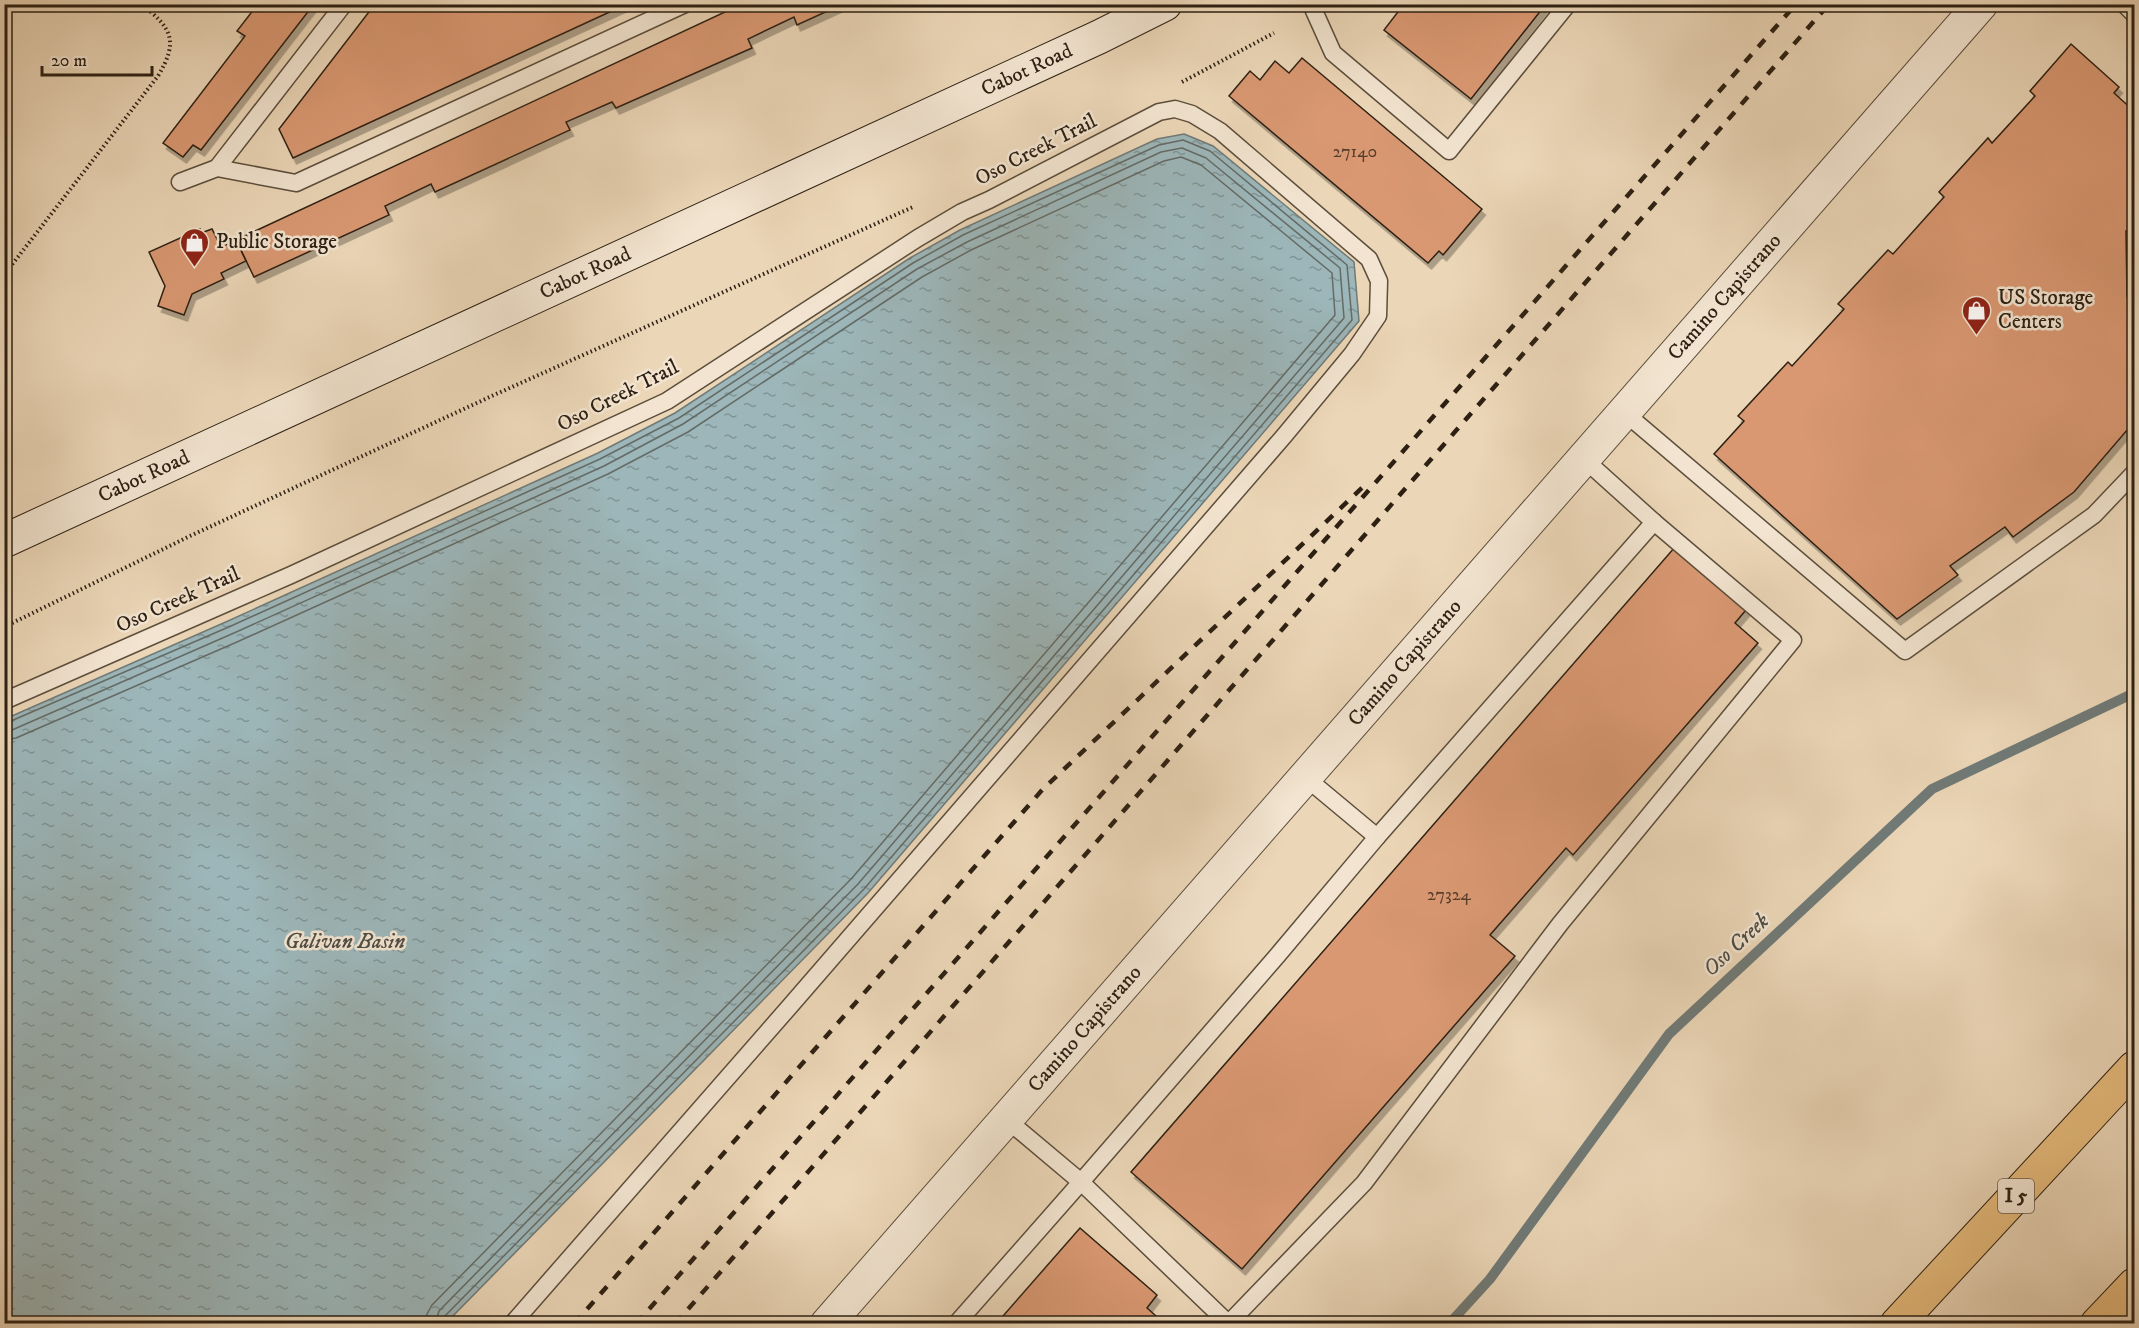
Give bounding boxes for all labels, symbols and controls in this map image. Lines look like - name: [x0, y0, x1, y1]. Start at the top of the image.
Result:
- street label: Cabot Road: [977, 38, 1077, 102]
- scale bar: [42, 39, 152, 77]
- text: 20 m: [51, 50, 87, 72]
- street label: Oso Creek Trail: [971, 108, 1102, 192]
- house number: 27140: [1333, 141, 1377, 163]
- shop icon: Public Storage: [179, 226, 211, 268]
- street label: Camino Capistrano: [1662, 228, 1787, 366]
- place label: Public Storage: [216, 229, 337, 255]
- street label: Cabot Road: [536, 241, 636, 306]
- place label: US Storage Centers: [1998, 285, 2094, 335]
- shop icon: US Storage Centers: [1961, 294, 1993, 336]
- street label: Oso Creek Trail: [553, 354, 684, 438]
- street label: Cabot Road: [94, 444, 194, 509]
- street label: Oso Creek Trail: [112, 561, 245, 639]
- street label: Camino Capistrano: [1342, 594, 1467, 732]
- house number: 27324: [1427, 884, 1472, 906]
- water label: Oso Creek: [1697, 907, 1775, 982]
- water label: Galivan Basin: [285, 928, 405, 955]
- street label: Camino Capistrano: [1022, 960, 1148, 1098]
- road number: I 5: [1998, 1179, 2034, 1213]

